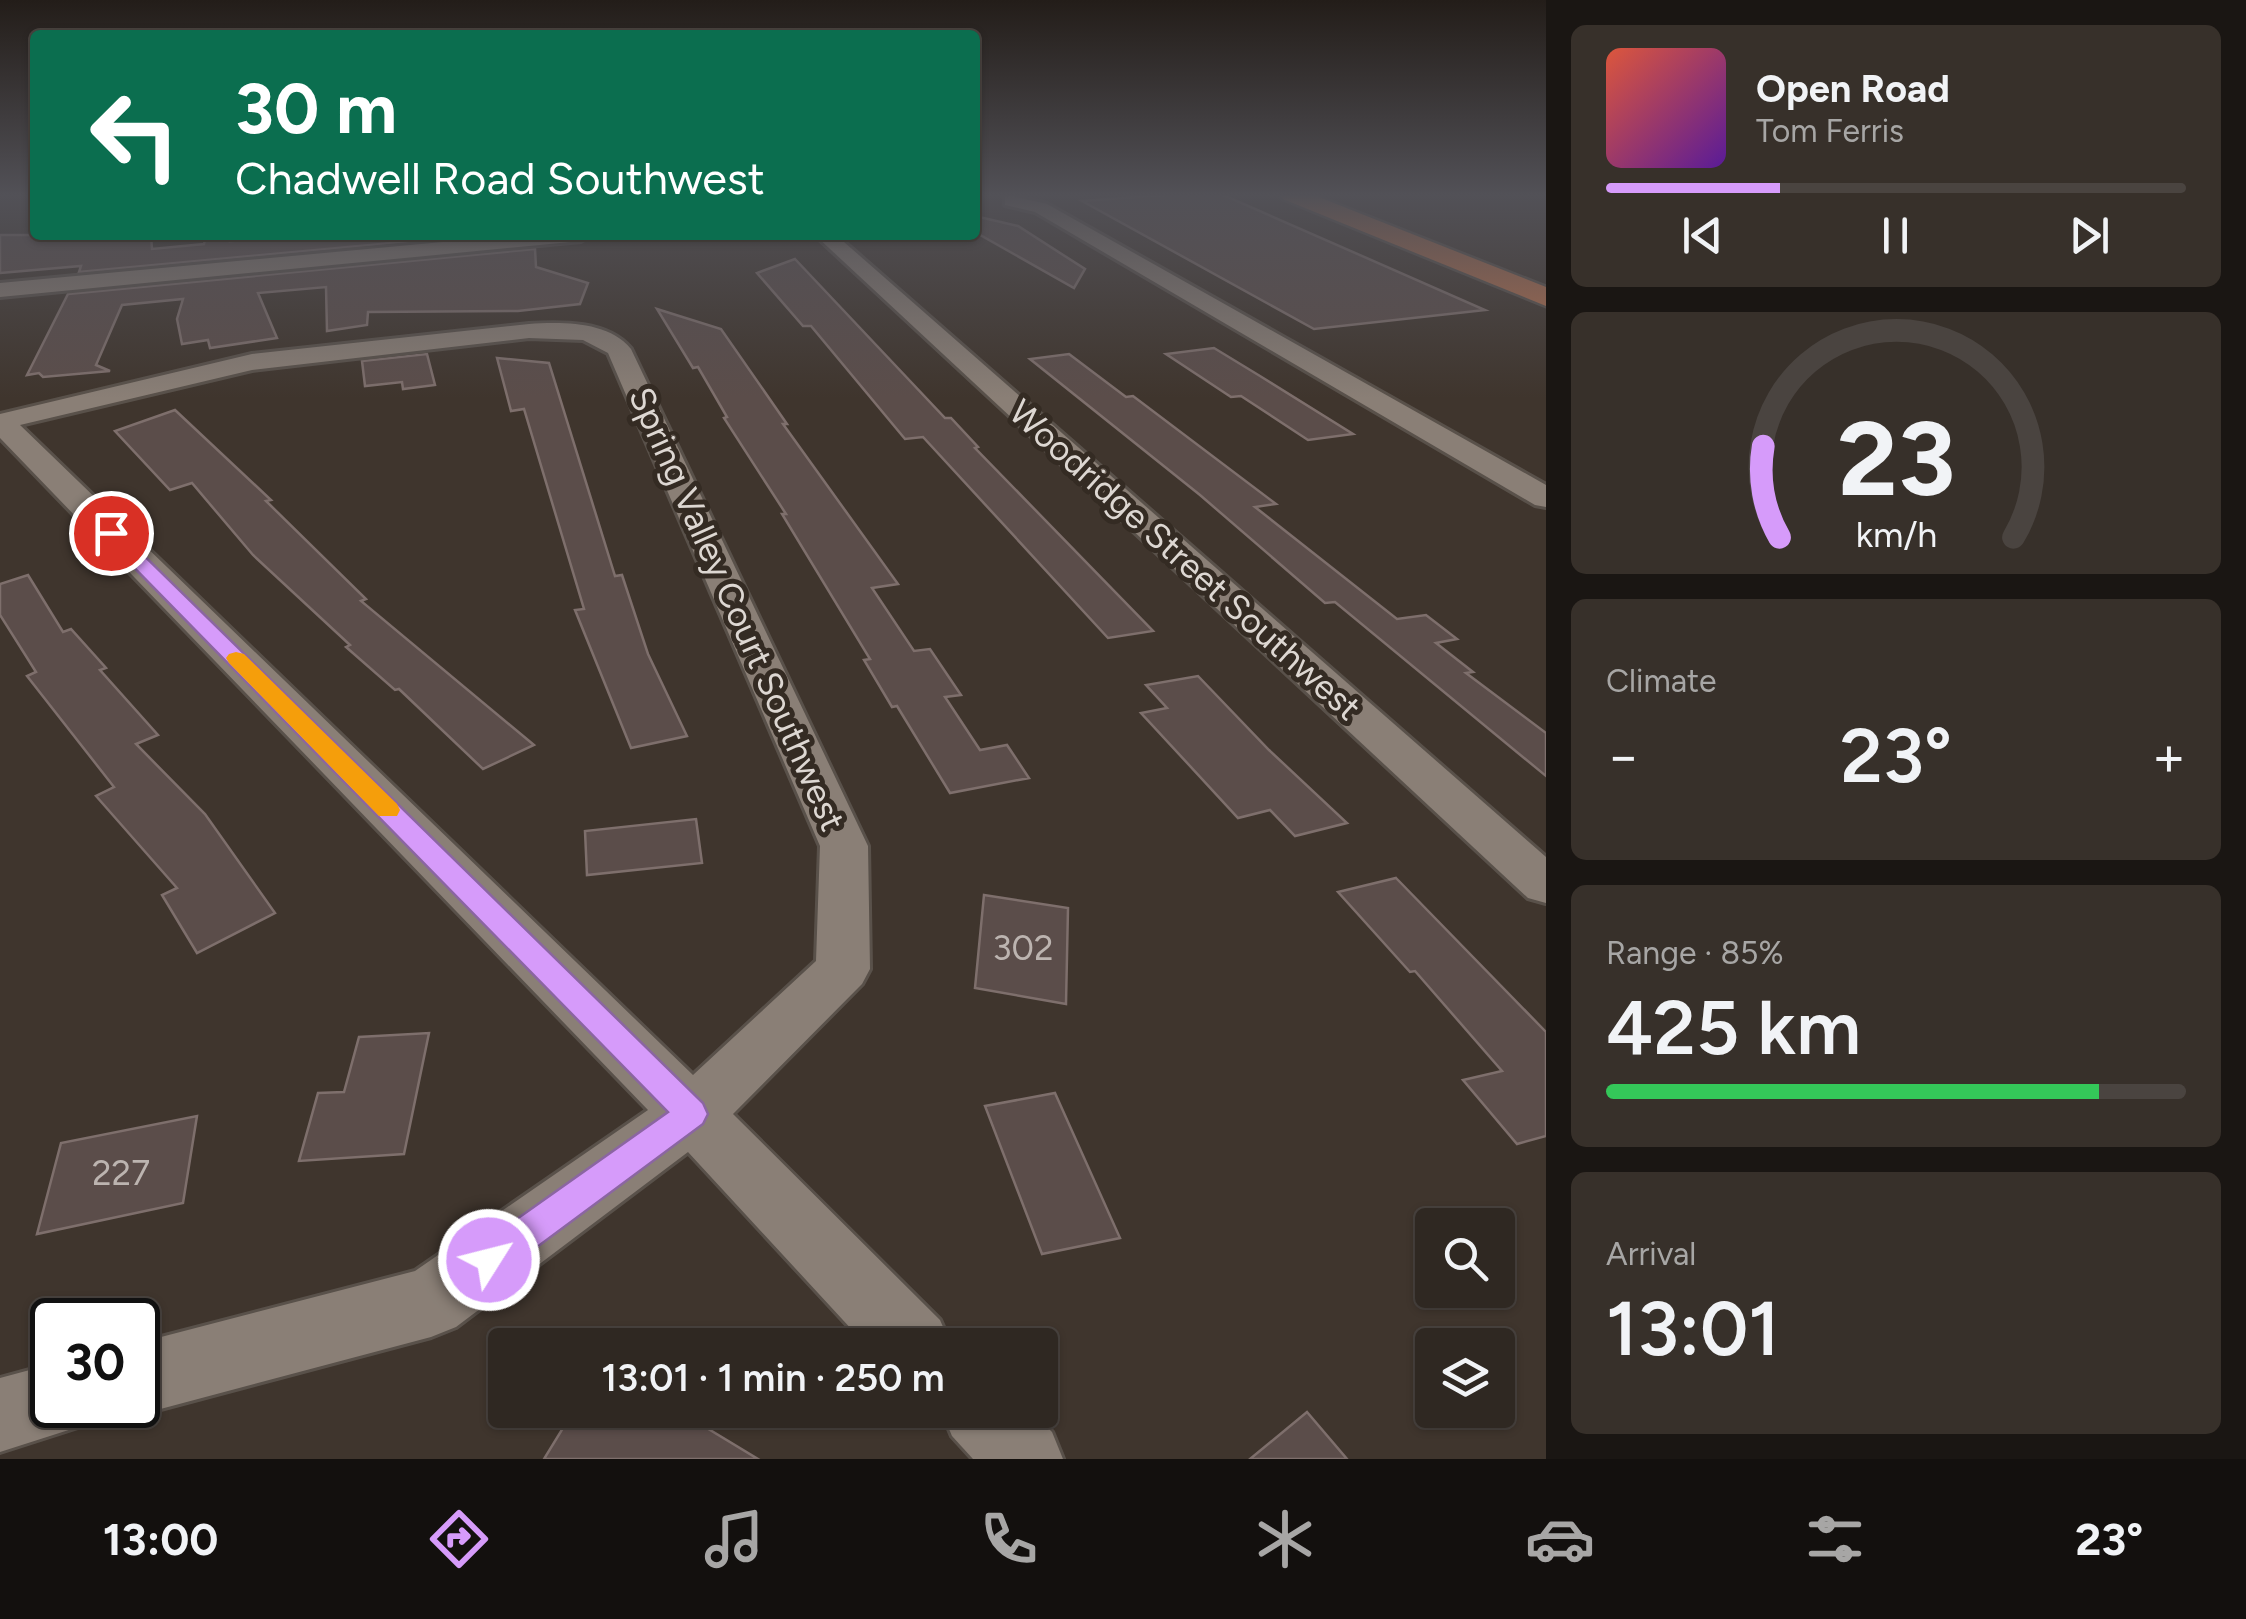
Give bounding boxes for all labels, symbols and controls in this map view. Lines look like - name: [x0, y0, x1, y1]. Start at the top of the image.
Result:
- text: 30 m: [235, 66, 397, 151]
- text: Open Road: [1756, 66, 1950, 112]
- icon: left: [70, 70, 200, 200]
- text: Tom Ferris: [1756, 112, 1904, 150]
- text: Chadwell Road Southwest: [235, 151, 765, 205]
- icon: previous: [1675, 208, 1730, 263]
- icon: pause: [1868, 208, 1923, 263]
- icon: next: [2062, 208, 2117, 263]
- street label: Spring Valley Court Southwest: [620, 381, 854, 837]
- street label: Woodridge Street Southwest: [1001, 391, 1369, 729]
- text: 23: [1837, 396, 1955, 521]
- pin: [69, 491, 154, 576]
- icon: arrive: [84, 506, 139, 561]
- text: km/h: [1855, 513, 1937, 556]
- text: Climate: [1606, 662, 1717, 700]
- text: 23°: [1840, 711, 1952, 801]
- text: −: [1606, 723, 1640, 789]
- text: +: [2152, 723, 2186, 789]
- house number: 302: [992, 927, 1054, 969]
- text: Range · 85%: [1606, 934, 1784, 972]
- text: 425 km: [1606, 983, 1861, 1073]
- house number: 227: [92, 1152, 150, 1194]
- position arrow: [437, 1208, 541, 1312]
- map controls: [1415, 1208, 1515, 1428]
- button: search: [1415, 1208, 1515, 1308]
- text: Arrival: [1606, 1235, 1696, 1273]
- text: 13:01: [1606, 1284, 1780, 1374]
- speed limit sign: 30: [30, 1298, 160, 1428]
- button: layers: [1415, 1328, 1515, 1428]
- text: 13:01 · 1 min · 250 m: [601, 1355, 945, 1401]
- icon: directions: [424, 1504, 494, 1574]
- icon: music: [699, 1504, 769, 1574]
- icon: phone: [974, 1504, 1044, 1574]
- icon: climate: [1250, 1504, 1320, 1574]
- icon: car: [1525, 1504, 1595, 1574]
- icon: filters: [1800, 1504, 1870, 1574]
- text: 13:00: [103, 1512, 219, 1566]
- text: 23°: [2075, 1512, 2143, 1566]

